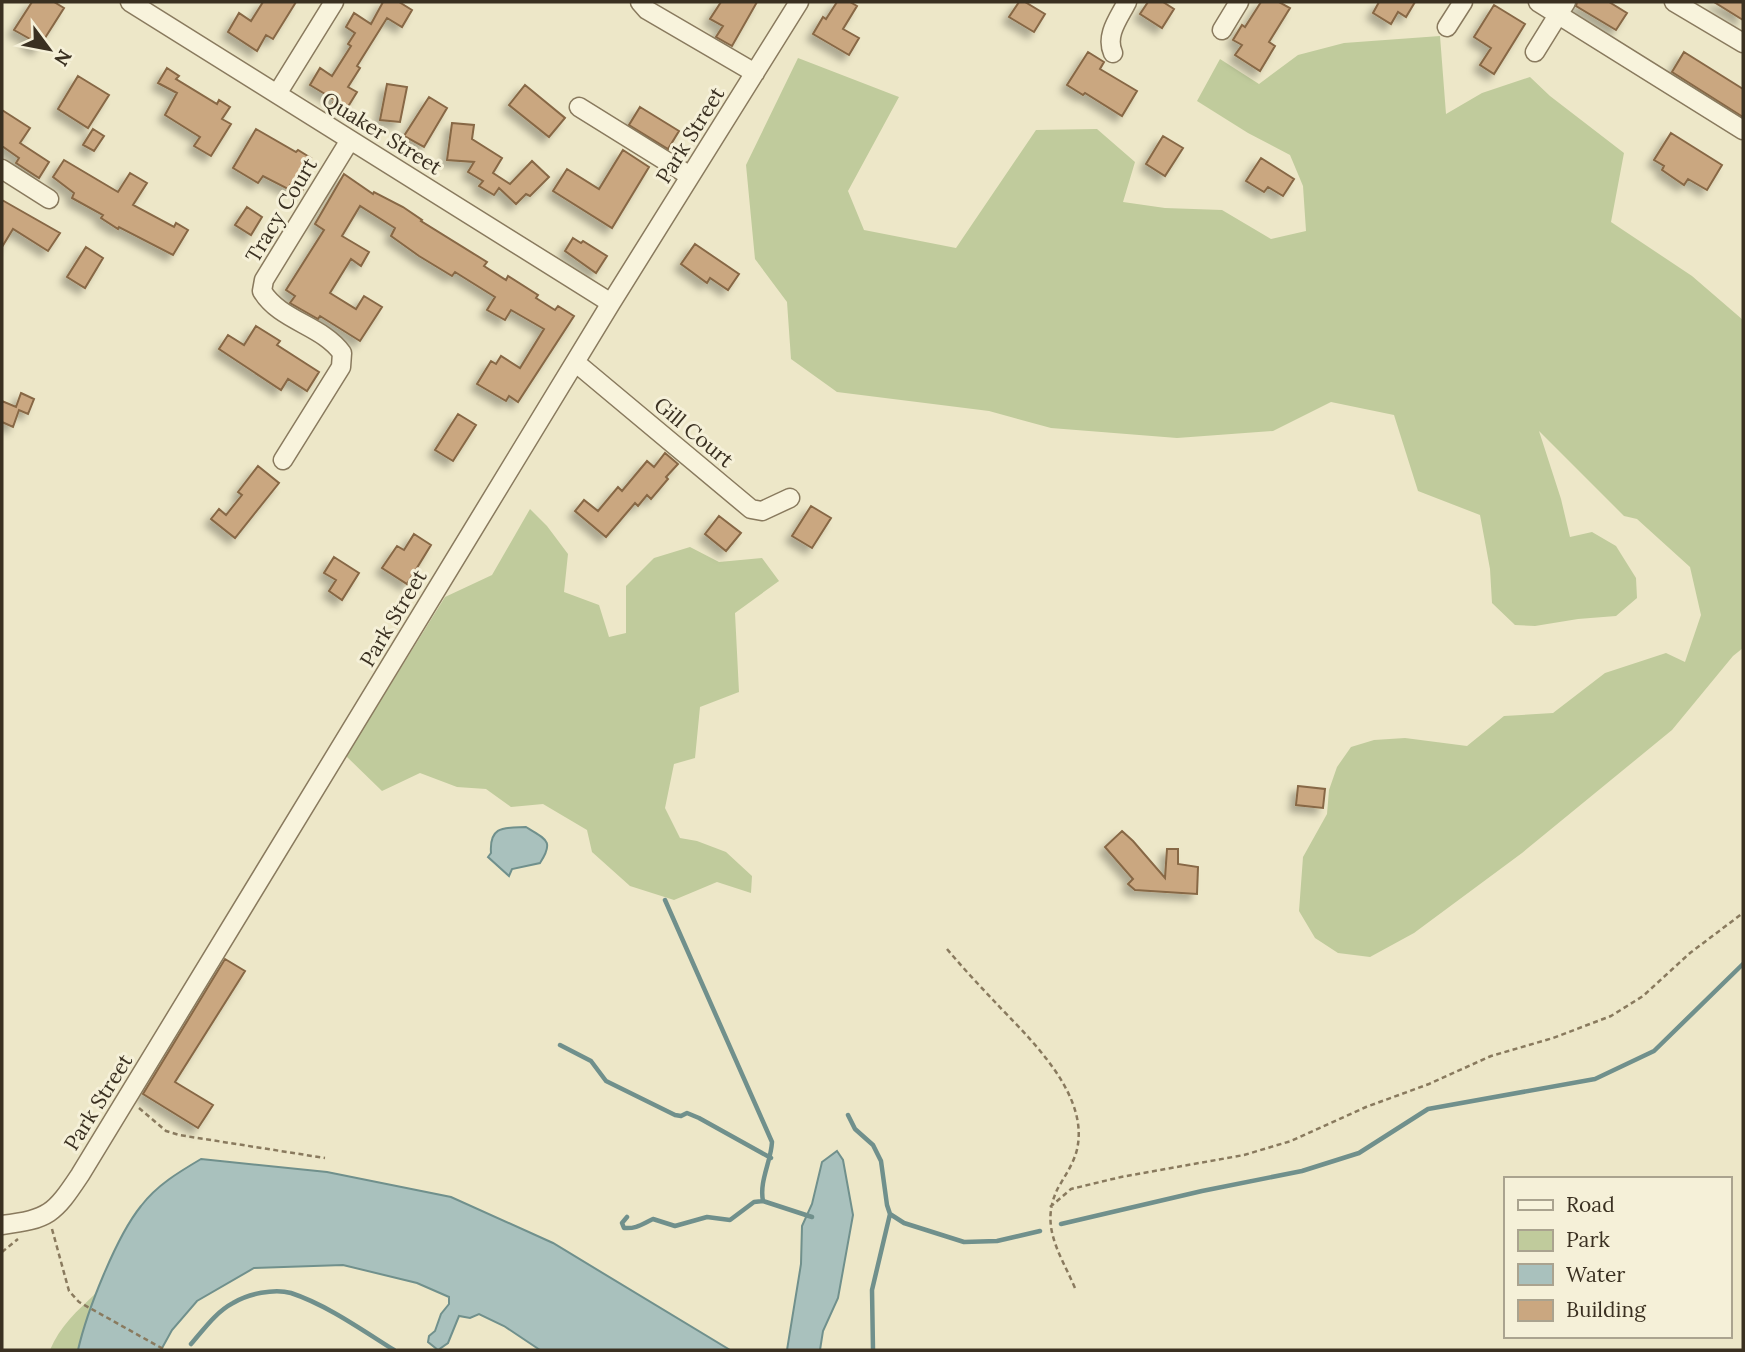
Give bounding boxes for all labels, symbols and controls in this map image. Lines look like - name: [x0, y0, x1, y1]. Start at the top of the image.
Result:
- north arrow: [14, 14, 84, 84]
- text: N: [49, 45, 77, 71]
- street label: Park Street: [650, 81, 731, 188]
- street label: Quaker Street: [317, 85, 448, 181]
- street label: Tracy Court: [239, 152, 323, 267]
- street label: Gill Court: [649, 391, 740, 474]
- street label: Park Street: [353, 564, 433, 672]
- street label: Park Street: [58, 1048, 139, 1155]
- legend: [1504, 1177, 1731, 1338]
- text: Road: [1566, 1191, 1615, 1218]
- text: Park: [1566, 1226, 1610, 1253]
- text: Water: [1566, 1261, 1625, 1288]
- text: Building: [1566, 1296, 1646, 1323]

